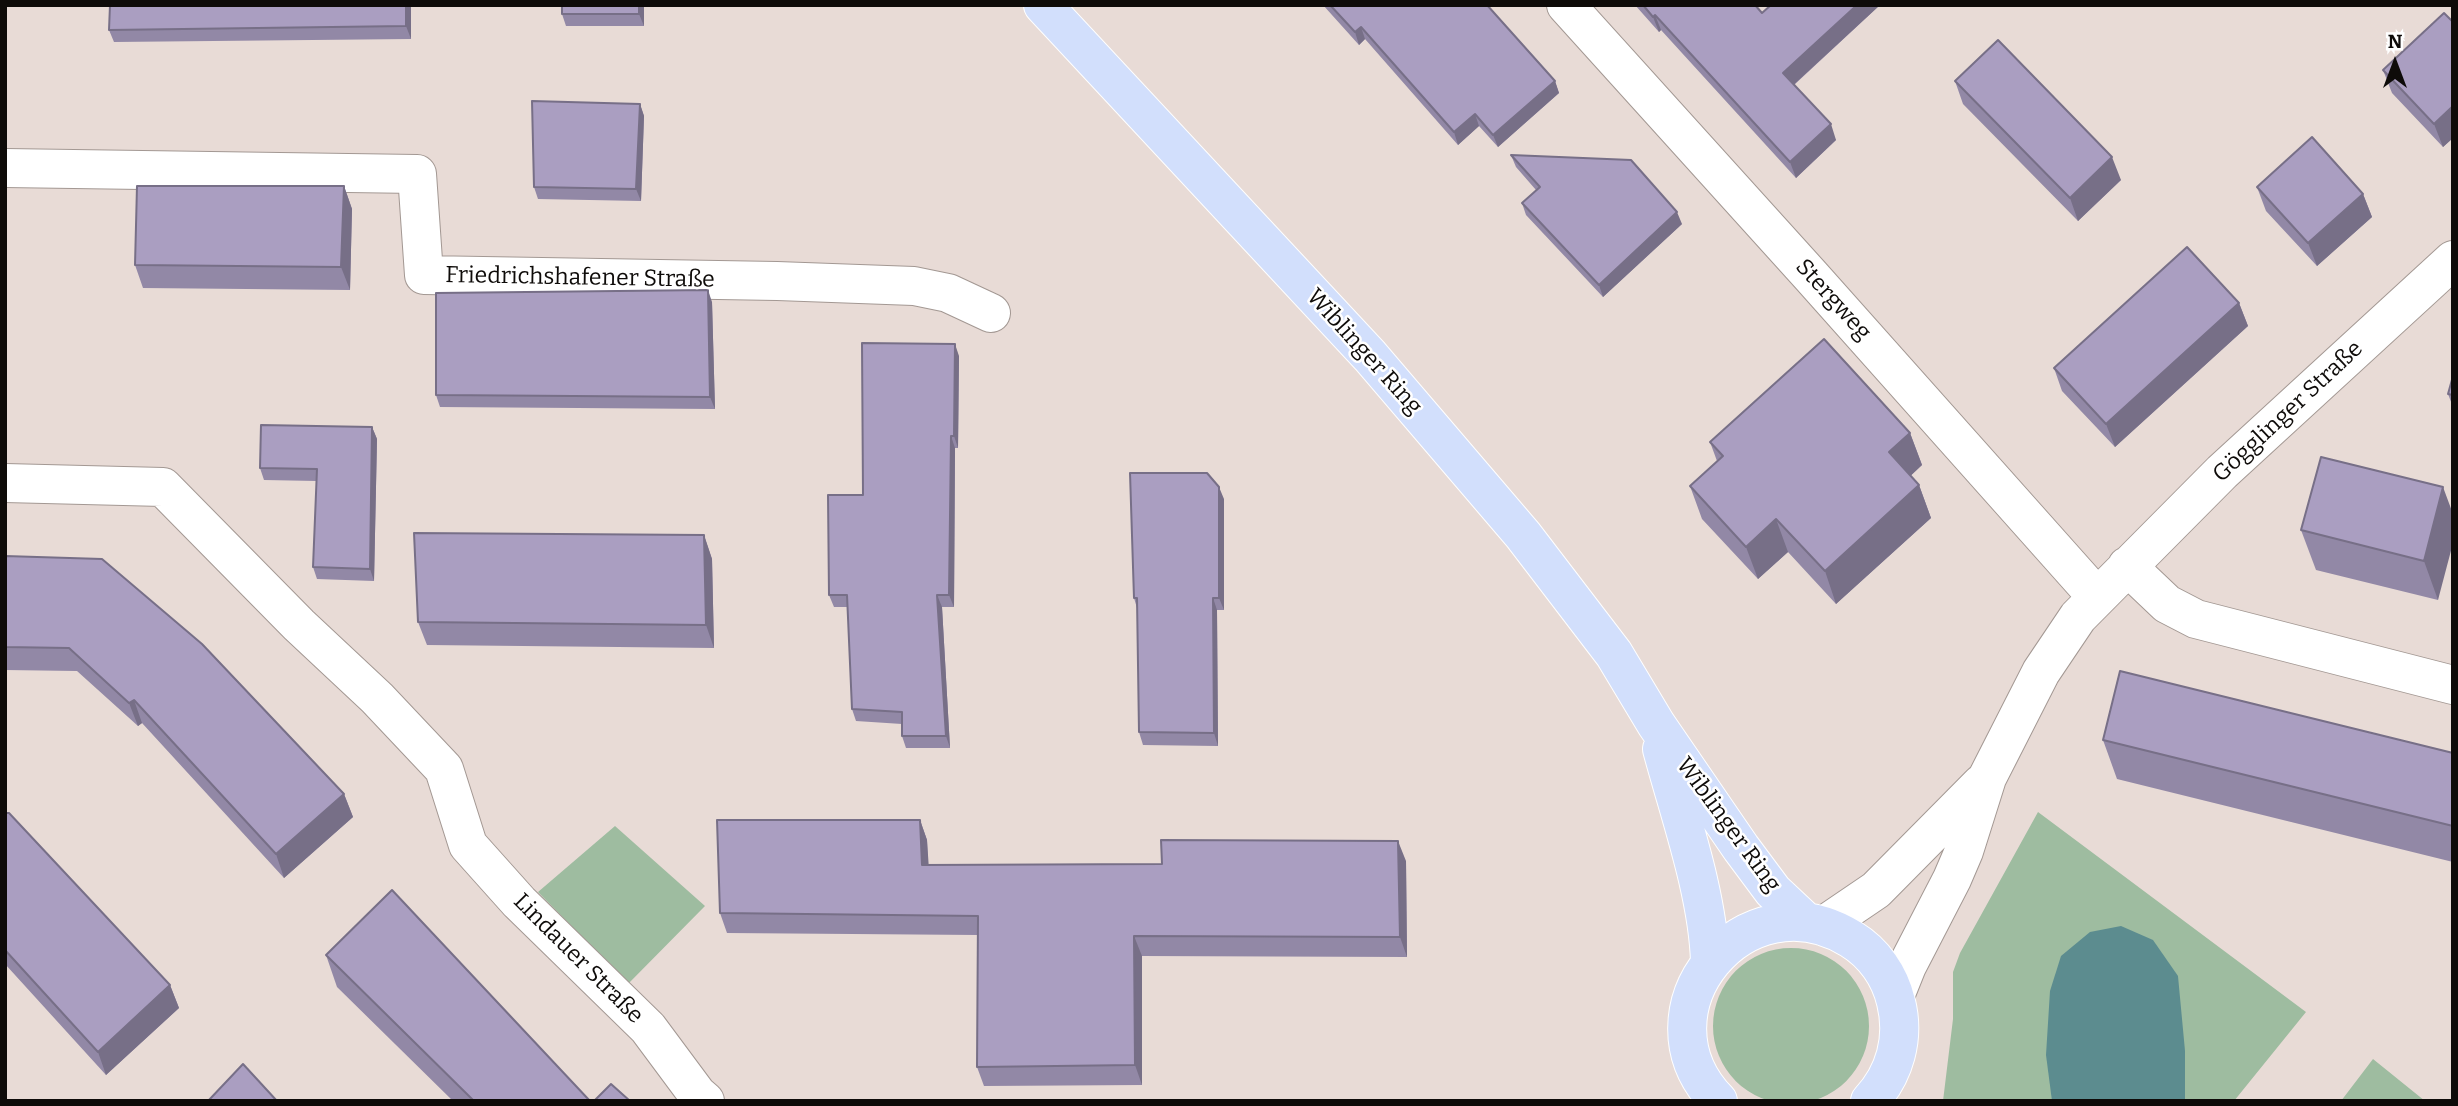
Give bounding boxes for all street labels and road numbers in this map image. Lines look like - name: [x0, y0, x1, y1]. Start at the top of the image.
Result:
- street label: Stergweg: [1789, 254, 1877, 346]
- street label: Friedrichshafener Straße: [445, 262, 715, 294]
- street label: Wiblinger Ring: [1300, 283, 1428, 421]
- street label: Gögglinger Straße: [2207, 335, 2369, 489]
- street label: Wiblinger Ring: [1670, 752, 1786, 898]
- street label: Lindauer Straße: [507, 888, 649, 1030]

